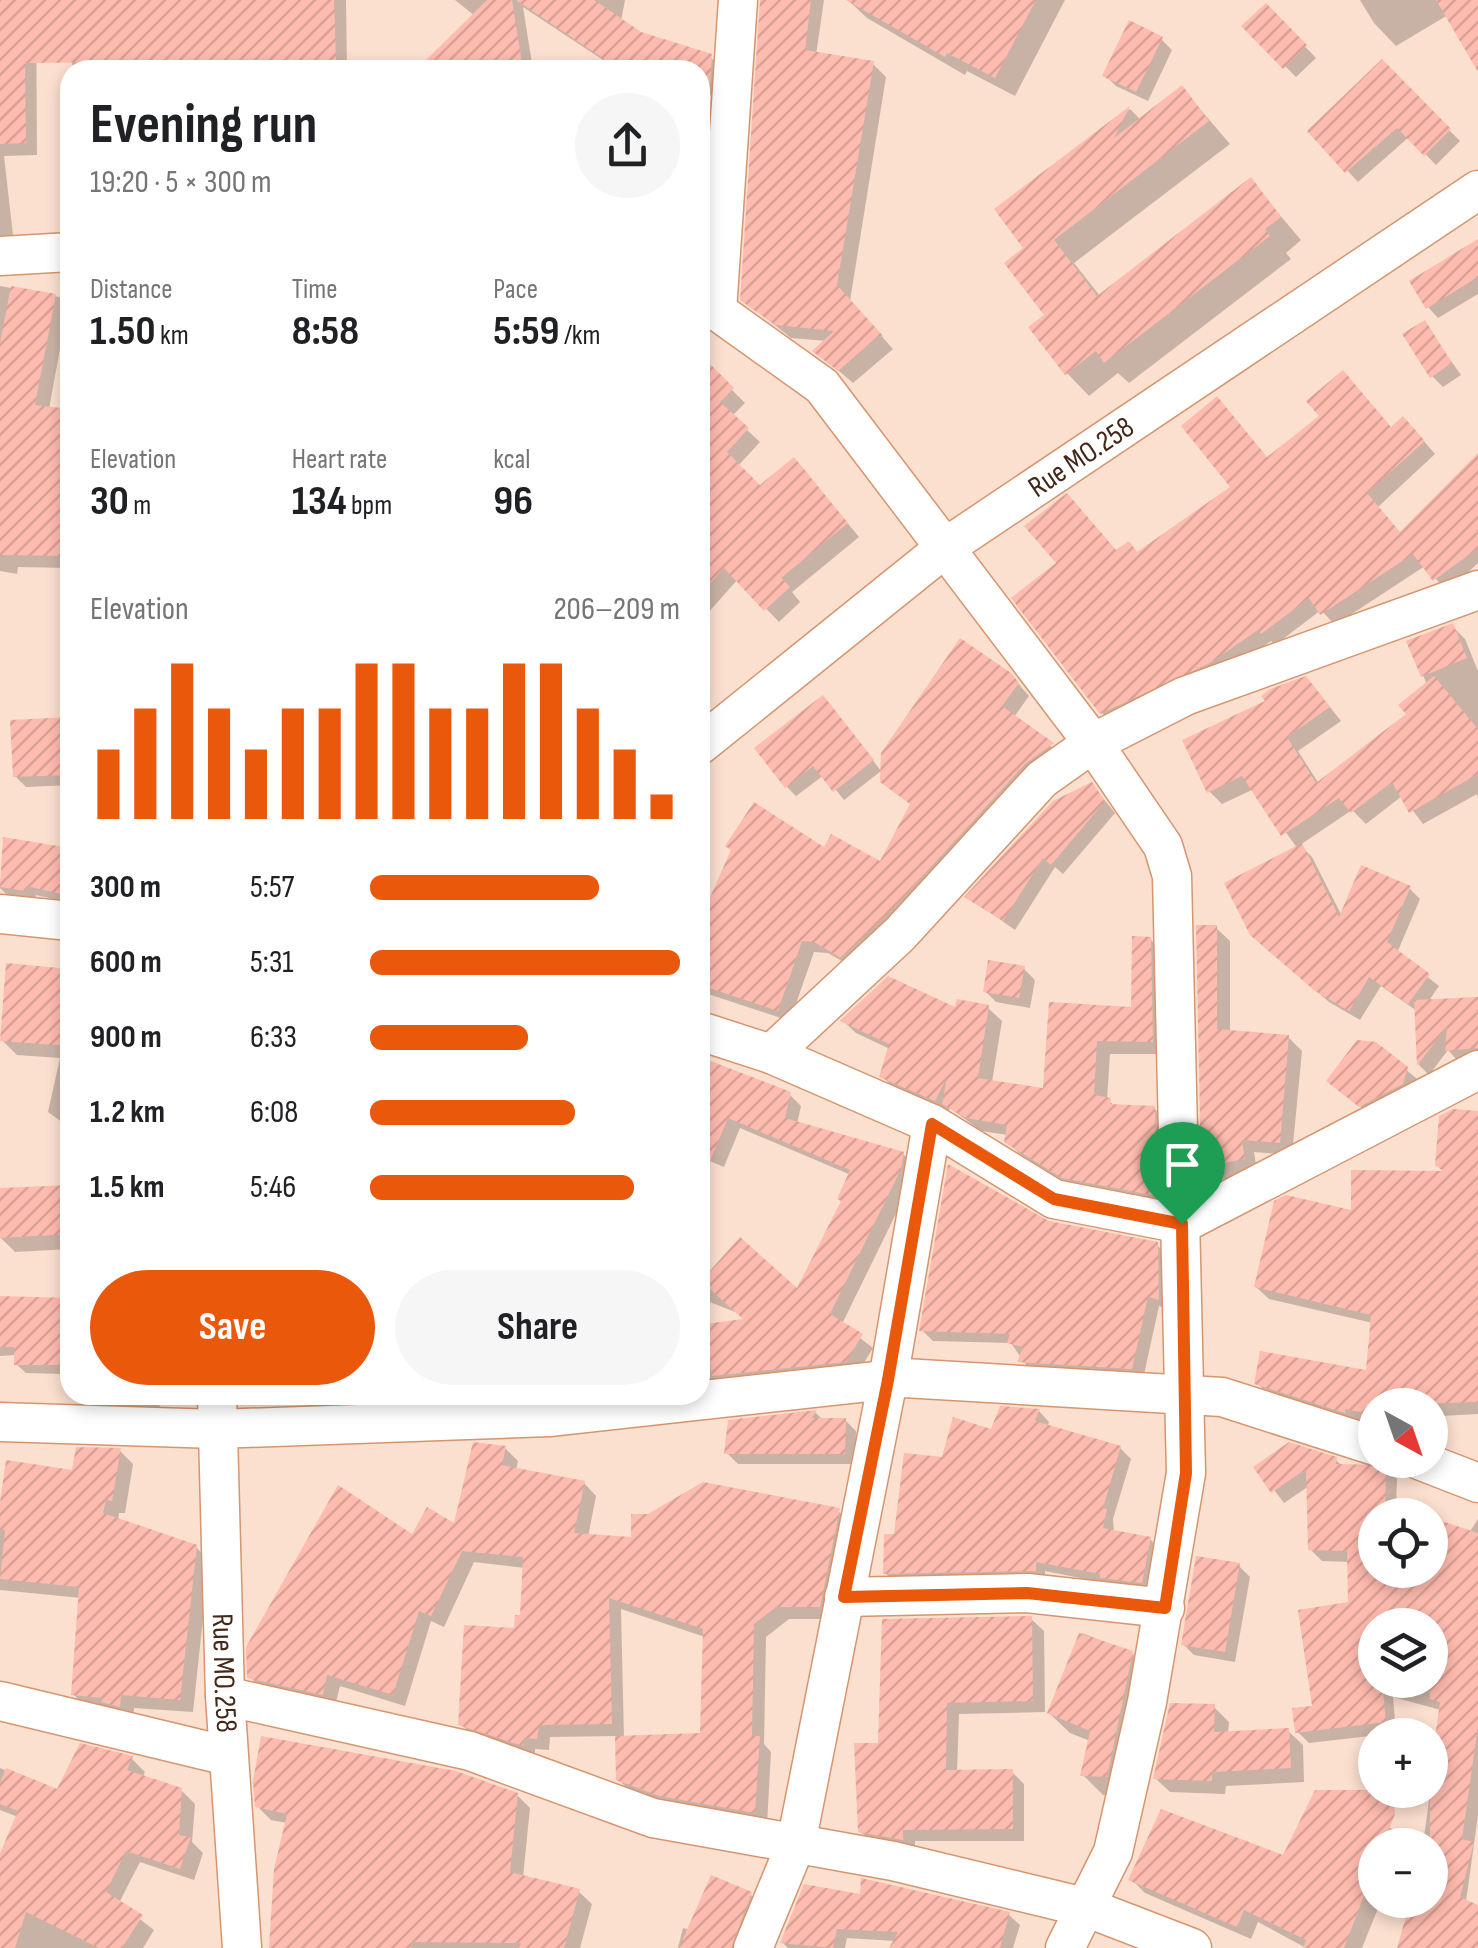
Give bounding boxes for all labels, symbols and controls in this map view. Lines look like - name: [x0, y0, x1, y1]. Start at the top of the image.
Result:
- text: Evening run: [90, 92, 317, 159]
- button: share: [575, 93, 680, 198]
- text: 19:20 · 5 × 300 m: [90, 163, 272, 202]
- text: Distance: [90, 273, 173, 306]
- text: Time: [292, 273, 337, 306]
- text: Pace: [493, 273, 538, 306]
- text: 1.50: [90, 306, 155, 357]
- text: 8:58: [292, 306, 359, 357]
- text: 5:59: [493, 306, 559, 357]
- text: km: [155, 319, 189, 352]
- text: /km: [559, 319, 600, 352]
- street label: Rue MO.258: [1022, 409, 1141, 506]
- text: Elevation: [90, 443, 176, 476]
- text: Heart rate: [292, 443, 387, 476]
- text: kcal: [493, 443, 530, 476]
- text: 30: [90, 476, 129, 527]
- text: 134: [292, 476, 347, 527]
- text: 96: [493, 476, 533, 527]
- text: m: [129, 489, 151, 522]
- text: bpm: [347, 489, 392, 522]
- text: Elevation: [90, 590, 189, 629]
- text: 206–209 m: [553, 590, 680, 629]
- text: 300 m: [90, 868, 161, 907]
- text: 5:57: [250, 868, 294, 907]
- text: 600 m: [90, 943, 162, 982]
- text: 5:31: [250, 943, 294, 982]
- text: 900 m: [90, 1018, 162, 1057]
- text: 6:33: [250, 1018, 297, 1057]
- text: 1.2 km: [90, 1093, 165, 1132]
- text: 6:08: [250, 1093, 298, 1132]
- pin: [1140, 1122, 1225, 1225]
- icon: arrive: [1155, 1137, 1210, 1192]
- text: 1.5 km: [90, 1168, 164, 1207]
- text: 5:46: [250, 1168, 296, 1207]
- button: Save: [90, 1270, 375, 1385]
- button: Share: [395, 1270, 680, 1385]
- north arrow: [1358, 1388, 1448, 1478]
- map controls: [1358, 1388, 1448, 1918]
- button: locate: [1358, 1498, 1448, 1588]
- button: layers: [1358, 1608, 1448, 1698]
- street label: Rue MO.258: [204, 1613, 244, 1734]
- button: +: [1358, 1718, 1448, 1808]
- button: −: [1358, 1828, 1448, 1918]

